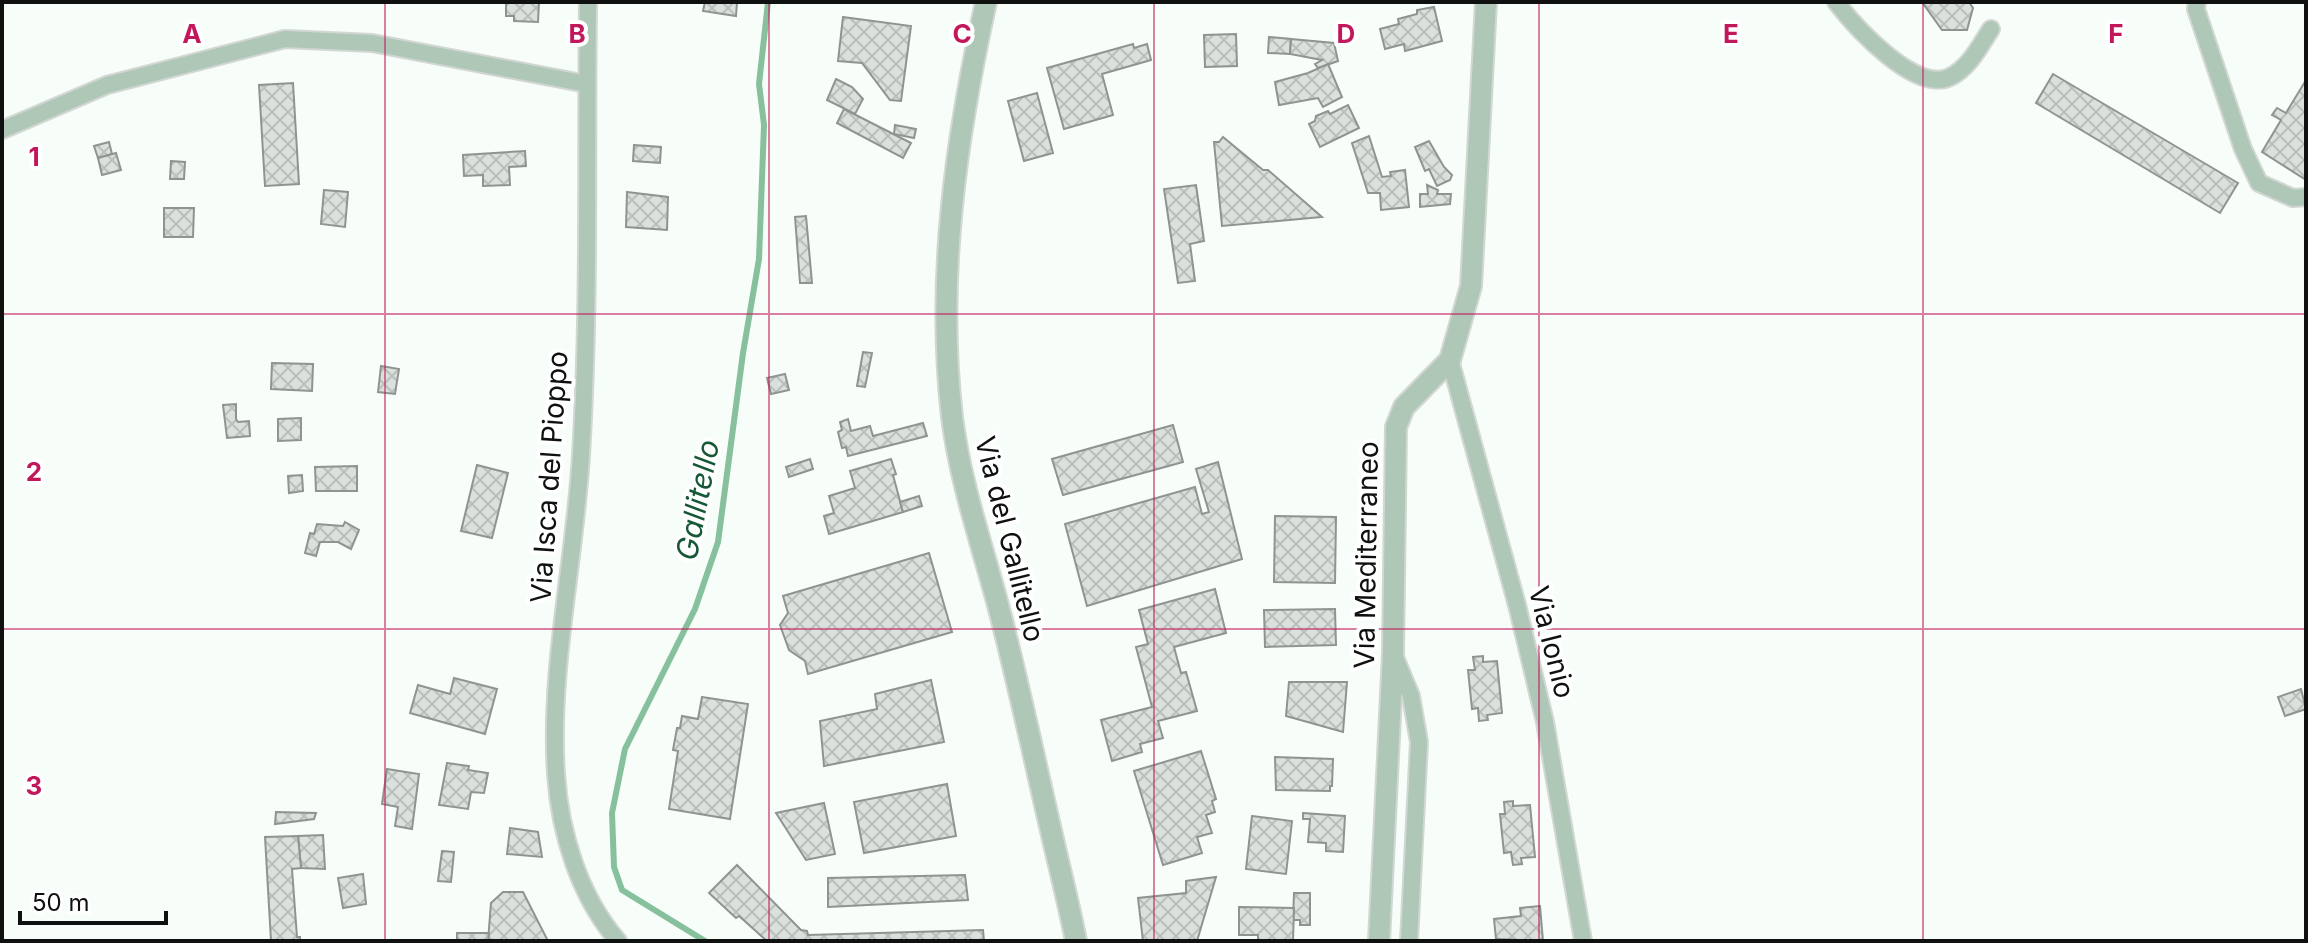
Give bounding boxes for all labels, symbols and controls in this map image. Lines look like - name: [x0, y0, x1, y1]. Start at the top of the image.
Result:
- text: A: [182, 18, 202, 49]
- text: B: [568, 18, 586, 49]
- text: C: [952, 18, 972, 49]
- text: D: [1337, 18, 1355, 49]
- text: E: [1723, 18, 1739, 49]
- text: F: [2108, 18, 2124, 49]
- text: 1: [28, 141, 40, 172]
- street label: Via Isca del Pioppo: [523, 350, 575, 604]
- street label: Via del Gallitello: [968, 433, 1052, 645]
- water label: Gallitello: [668, 437, 726, 563]
- street label: Via Mediterraneo: [1347, 441, 1385, 669]
- text: 2: [26, 456, 42, 487]
- street label: Via Ionio: [1522, 583, 1582, 701]
- text: 3: [26, 770, 42, 801]
- scale bar: [20, 875, 166, 925]
- text: 50 m: [32, 888, 90, 917]

